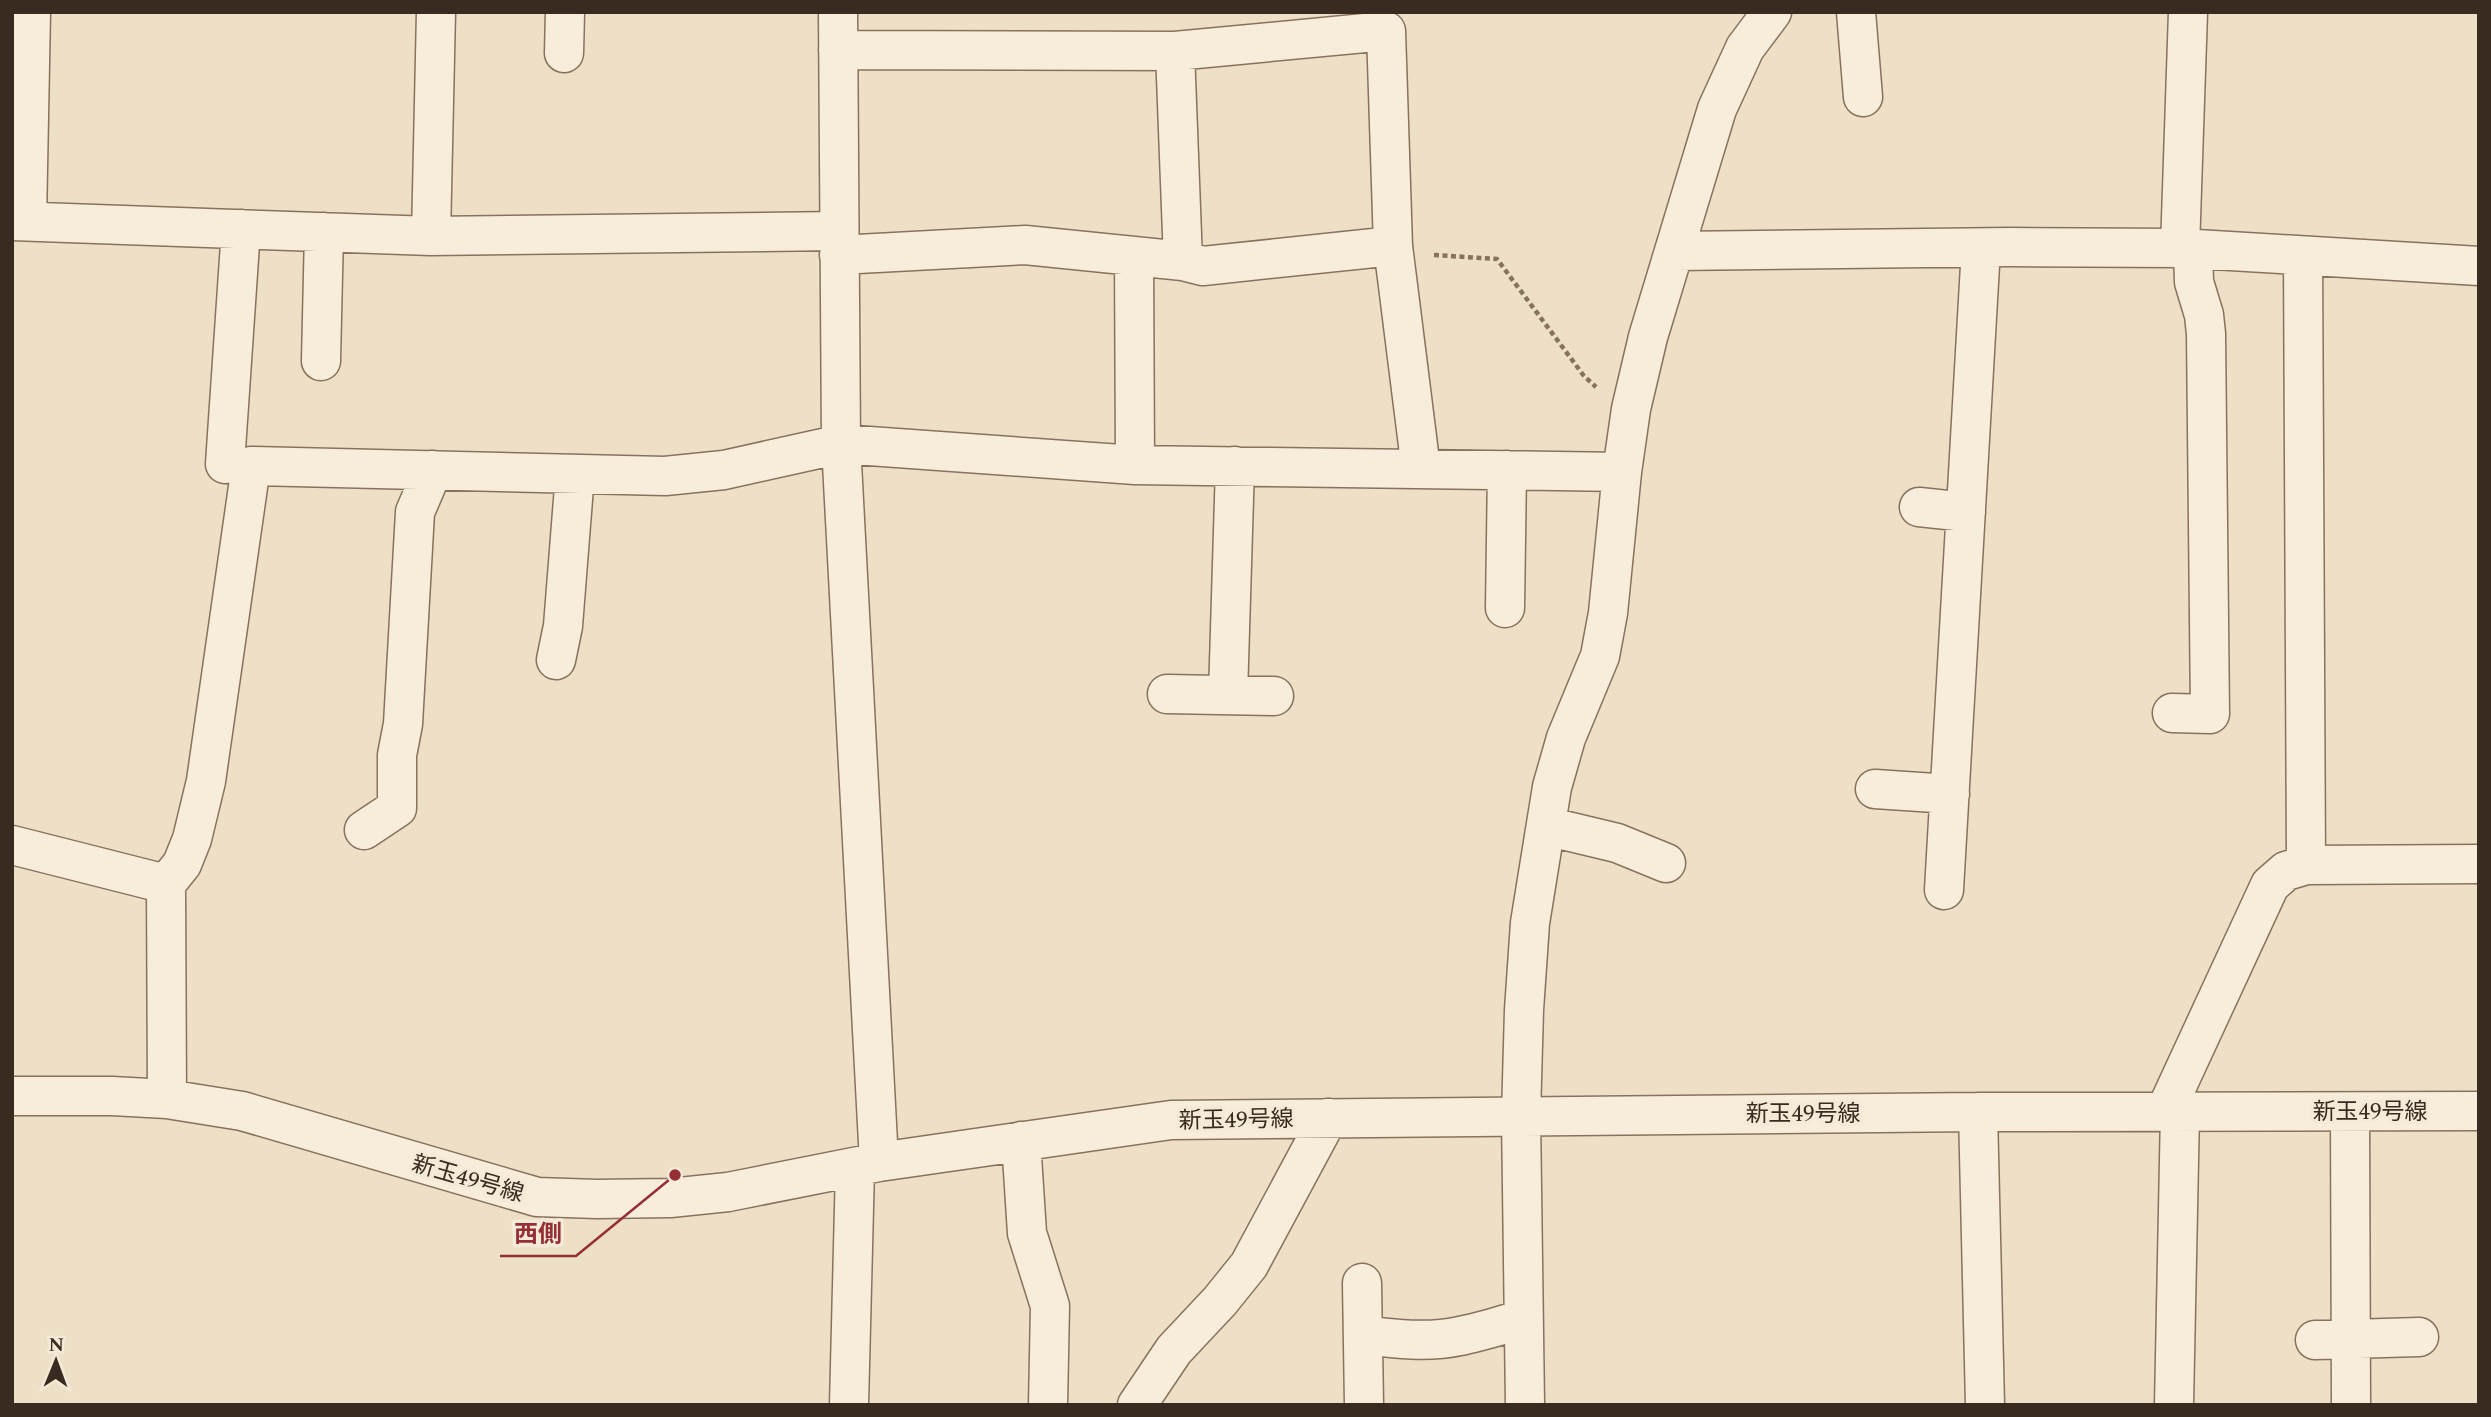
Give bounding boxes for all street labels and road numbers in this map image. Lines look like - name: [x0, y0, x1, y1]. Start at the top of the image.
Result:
- street label: 新玉49号線: [2313, 1095, 2428, 1130]
- street label: 新玉49号線: [1746, 1097, 1861, 1132]
- street label: 新玉49号線: [1178, 1102, 1294, 1139]
- street label: 新玉49号線: [407, 1147, 528, 1212]

